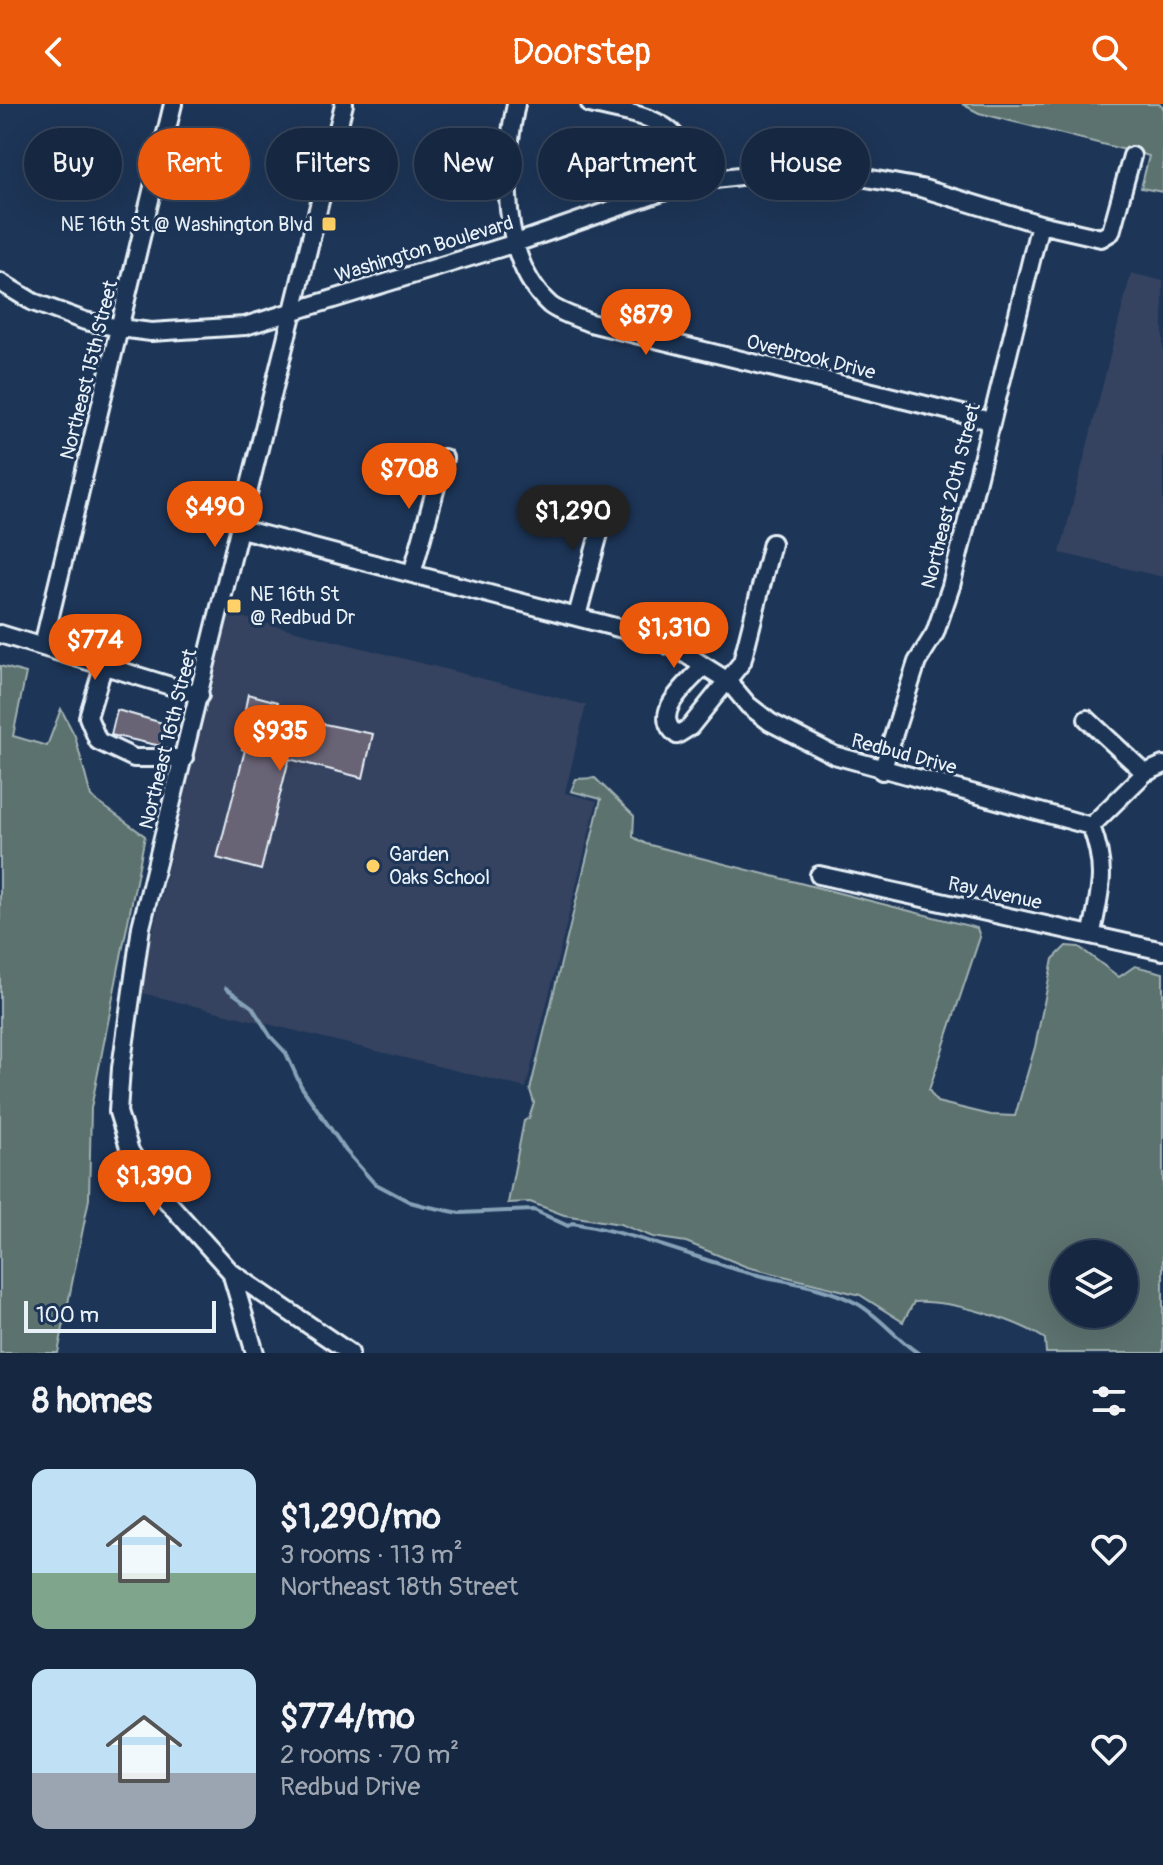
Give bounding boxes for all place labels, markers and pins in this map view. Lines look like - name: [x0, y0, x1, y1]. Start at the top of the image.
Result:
- place label: NE 16th St @ Washington Blvd: [60, 212, 313, 237]
- marker: NE 16th St @ Washington Blvd: [320, 215, 338, 233]
- pin: $879: [599, 289, 693, 357]
- pin: $708: [362, 443, 456, 511]
- pin: $490: [168, 481, 262, 549]
- pin: $1,290: [508, 485, 638, 553]
- place label: NE 16th St @ Redbud Dr: [250, 582, 355, 630]
- marker: NE 16th St @ Redbud Dr: [225, 597, 243, 615]
- pin: $1,310: [609, 602, 739, 670]
- pin: $774: [48, 614, 142, 682]
- pin: $935: [233, 705, 327, 773]
- place label: Garden Oaks School: [389, 842, 490, 890]
- marker: Garden Oaks School: [364, 857, 382, 875]
- pin: $1,390: [89, 1150, 219, 1218]

